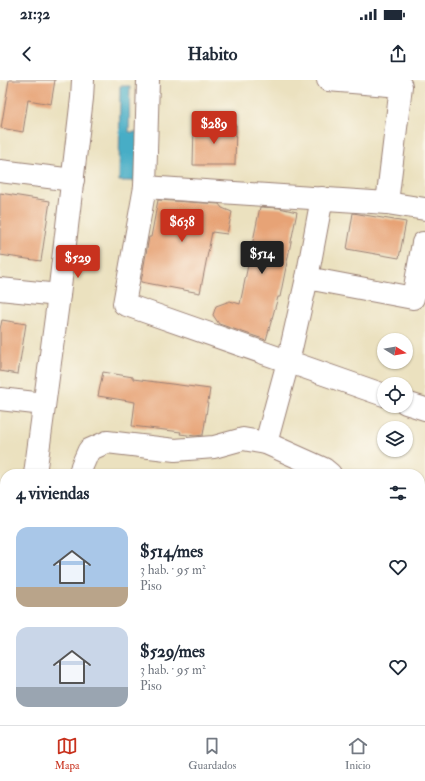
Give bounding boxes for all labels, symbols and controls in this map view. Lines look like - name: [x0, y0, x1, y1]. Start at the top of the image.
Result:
- text: 21:32: [20, 5, 50, 24]
- icon: back: [16, 43, 38, 65]
- text: Habito: [187, 43, 238, 66]
- icon: share: [387, 43, 409, 65]
- pin: $289: [190, 111, 238, 145]
- text: $289: [201, 116, 227, 132]
- pin: $638: [158, 209, 206, 243]
- text: $638: [169, 214, 195, 230]
- pin: $514: [238, 241, 286, 275]
- pin: $529: [54, 245, 102, 279]
- text: $514: [250, 246, 274, 262]
- text: $529: [65, 250, 91, 266]
- north arrow: [377, 333, 413, 369]
- map controls: [377, 333, 413, 457]
- button: locate: [377, 377, 413, 413]
- button: layers: [377, 421, 413, 457]
- icon: filters: [387, 482, 409, 504]
- text: 4 viviendas: [16, 483, 89, 504]
- text: $514/mes: [140, 541, 203, 562]
- icon: home: [48, 543, 96, 591]
- icon: heart: [387, 556, 409, 578]
- text: 3 hab. · 95 m²: [140, 562, 206, 578]
- text: Piso: [140, 578, 162, 594]
- text: $529/mes: [140, 641, 205, 662]
- icon: home: [48, 643, 96, 691]
- icon: heart: [387, 656, 409, 678]
- text: 3 hab. · 95 m²: [140, 662, 206, 678]
- text: Piso: [140, 678, 162, 694]
- tab: Mapa: [54, 735, 80, 772]
- tab: Guardados: [188, 735, 236, 772]
- tab: Inicio: [345, 735, 371, 772]

